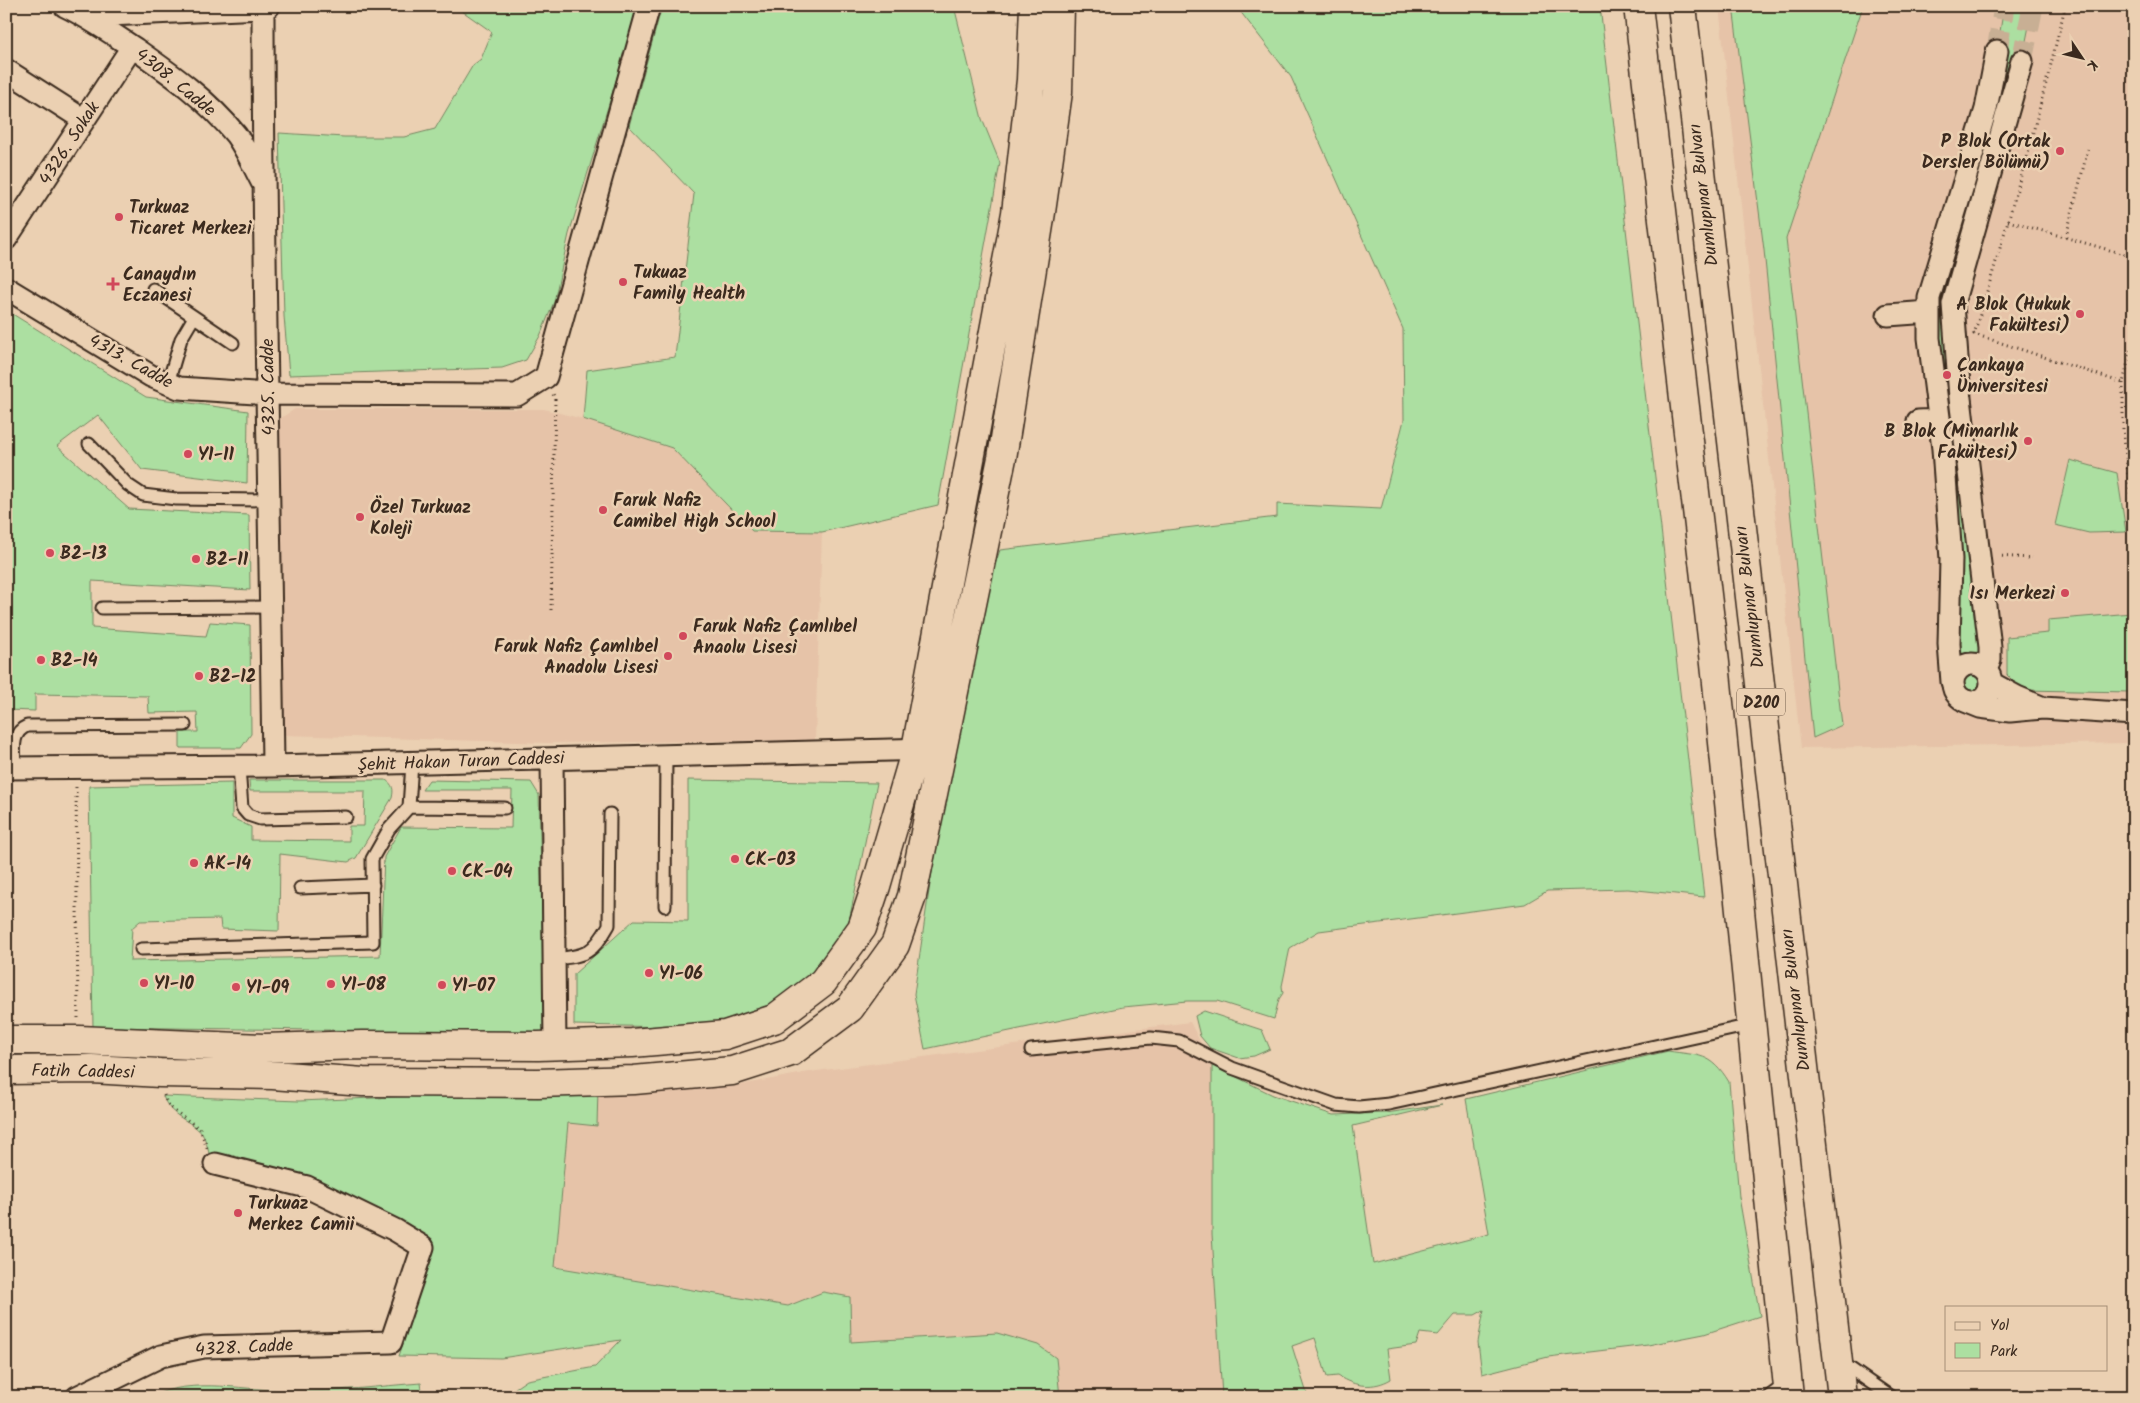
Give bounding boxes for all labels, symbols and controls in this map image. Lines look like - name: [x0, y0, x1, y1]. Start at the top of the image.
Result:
- north arrow: [2058, 32, 2108, 82]
- street label: 4308. Cadde: [128, 41, 222, 125]
- text: K: [2080, 55, 2103, 75]
- street label: 4326. Sokak: [32, 96, 109, 192]
- street label: Dumlupınar Bulvarı: [1681, 122, 1728, 268]
- place label: P Blok (Ortak Dersler Bölümü): [1922, 128, 2051, 178]
- marker: P Blok (Ortak Dersler Bölümü): [2054, 145, 2066, 157]
- place label: Turkuaz Ticaret Merkezi: [129, 194, 252, 244]
- marker: Turkuaz Ticaret Merkezi: [113, 211, 125, 223]
- place label: Tukuaz Family Health: [633, 259, 745, 309]
- place label: Canaydın Eczanesi: [123, 261, 196, 311]
- marker: Tukuaz Family Health: [617, 276, 629, 288]
- marker: Canaydın Eczanesi: [107, 278, 119, 290]
- place label: A Blok (Hukuk Fakültesi): [1956, 291, 2071, 341]
- marker: A Blok (Hukuk Fakültesi): [2074, 308, 2086, 320]
- street label: 4313. Cadde: [83, 327, 178, 398]
- street label: 4325. Cadde: [254, 338, 285, 436]
- place label: Çankaya Üniversitesi: [1957, 352, 2048, 402]
- marker: Çankaya Üniversitesi: [1941, 369, 1953, 381]
- place label: B Blok (Mimarlık Fakültesi): [1884, 418, 2019, 468]
- marker: B Blok (Mimarlık Fakültesi): [2022, 435, 2034, 447]
- place label: Y1-11: [198, 441, 235, 470]
- marker: Y1-11: [182, 448, 194, 460]
- place label: Faruk Nafiz Camibel High School: [613, 487, 776, 537]
- place label: Özel Turkuaz Koleji: [370, 494, 471, 544]
- marker: Faruk Nafiz Camibel High School: [597, 504, 609, 516]
- marker: Özel Turkuaz Koleji: [354, 511, 366, 523]
- street label: Dumlupınar Bulvarı: [1727, 524, 1774, 670]
- place label: B2-13: [60, 540, 107, 569]
- place label: B2-11: [206, 546, 249, 575]
- marker: B2-13: [44, 547, 56, 559]
- marker: B2-11: [190, 553, 202, 565]
- place label: Isı Merkezi: [1970, 580, 2055, 609]
- marker: Isı Merkezi: [2059, 587, 2071, 599]
- place label: Faruk Nafiz Çamlıbel Anaolu Lisesi: [693, 613, 857, 663]
- marker: Faruk Nafiz Çamlıbel Anaolu Lisesi: [677, 630, 689, 642]
- place label: Faruk Nafiz Çamlıbel Anadolu Lisesi: [494, 633, 658, 683]
- place label: B2-14: [51, 647, 98, 676]
- marker: Faruk Nafiz Çamlıbel Anadolu Lisesi: [662, 650, 674, 662]
- marker: B2-14: [35, 654, 47, 666]
- place label: B2-12: [209, 663, 256, 692]
- marker: B2-12: [193, 670, 205, 682]
- road number: D200: [1737, 689, 1785, 716]
- street label: Şehit Hakan Turan Caddesi: [357, 744, 566, 781]
- place label: CK-03: [745, 846, 796, 875]
- place label: AK-14: [204, 850, 251, 879]
- marker: CK-03: [729, 853, 741, 865]
- marker: AK-14: [188, 857, 200, 869]
- place label: CK-04: [462, 858, 513, 887]
- marker: CK-04: [446, 865, 458, 877]
- street label: Dumlupınar Bulvarı: [1773, 927, 1820, 1073]
- place label: Y1-06: [659, 960, 703, 989]
- marker: Y1-06: [643, 967, 655, 979]
- place label: Y1-10: [154, 970, 195, 999]
- place label: Y1-08: [341, 971, 386, 1000]
- place label: Y1-07: [452, 972, 495, 1001]
- place label: Y1-09: [246, 974, 289, 1003]
- marker: Y1-10: [138, 977, 150, 989]
- marker: Y1-08: [325, 978, 337, 990]
- marker: Y1-07: [436, 979, 448, 991]
- marker: Y1-09: [230, 981, 242, 993]
- street label: Fatih Caddesi: [31, 1057, 136, 1088]
- place label: Turkuaz Merkez Camii: [248, 1190, 355, 1240]
- marker: Turkuaz Merkez Camii: [232, 1207, 244, 1219]
- legend: [1945, 1306, 2108, 1370]
- text: Yol: [1990, 1314, 2009, 1338]
- street label: 4328. Cadde: [194, 1331, 294, 1366]
- text: Park: [1990, 1340, 2018, 1364]

